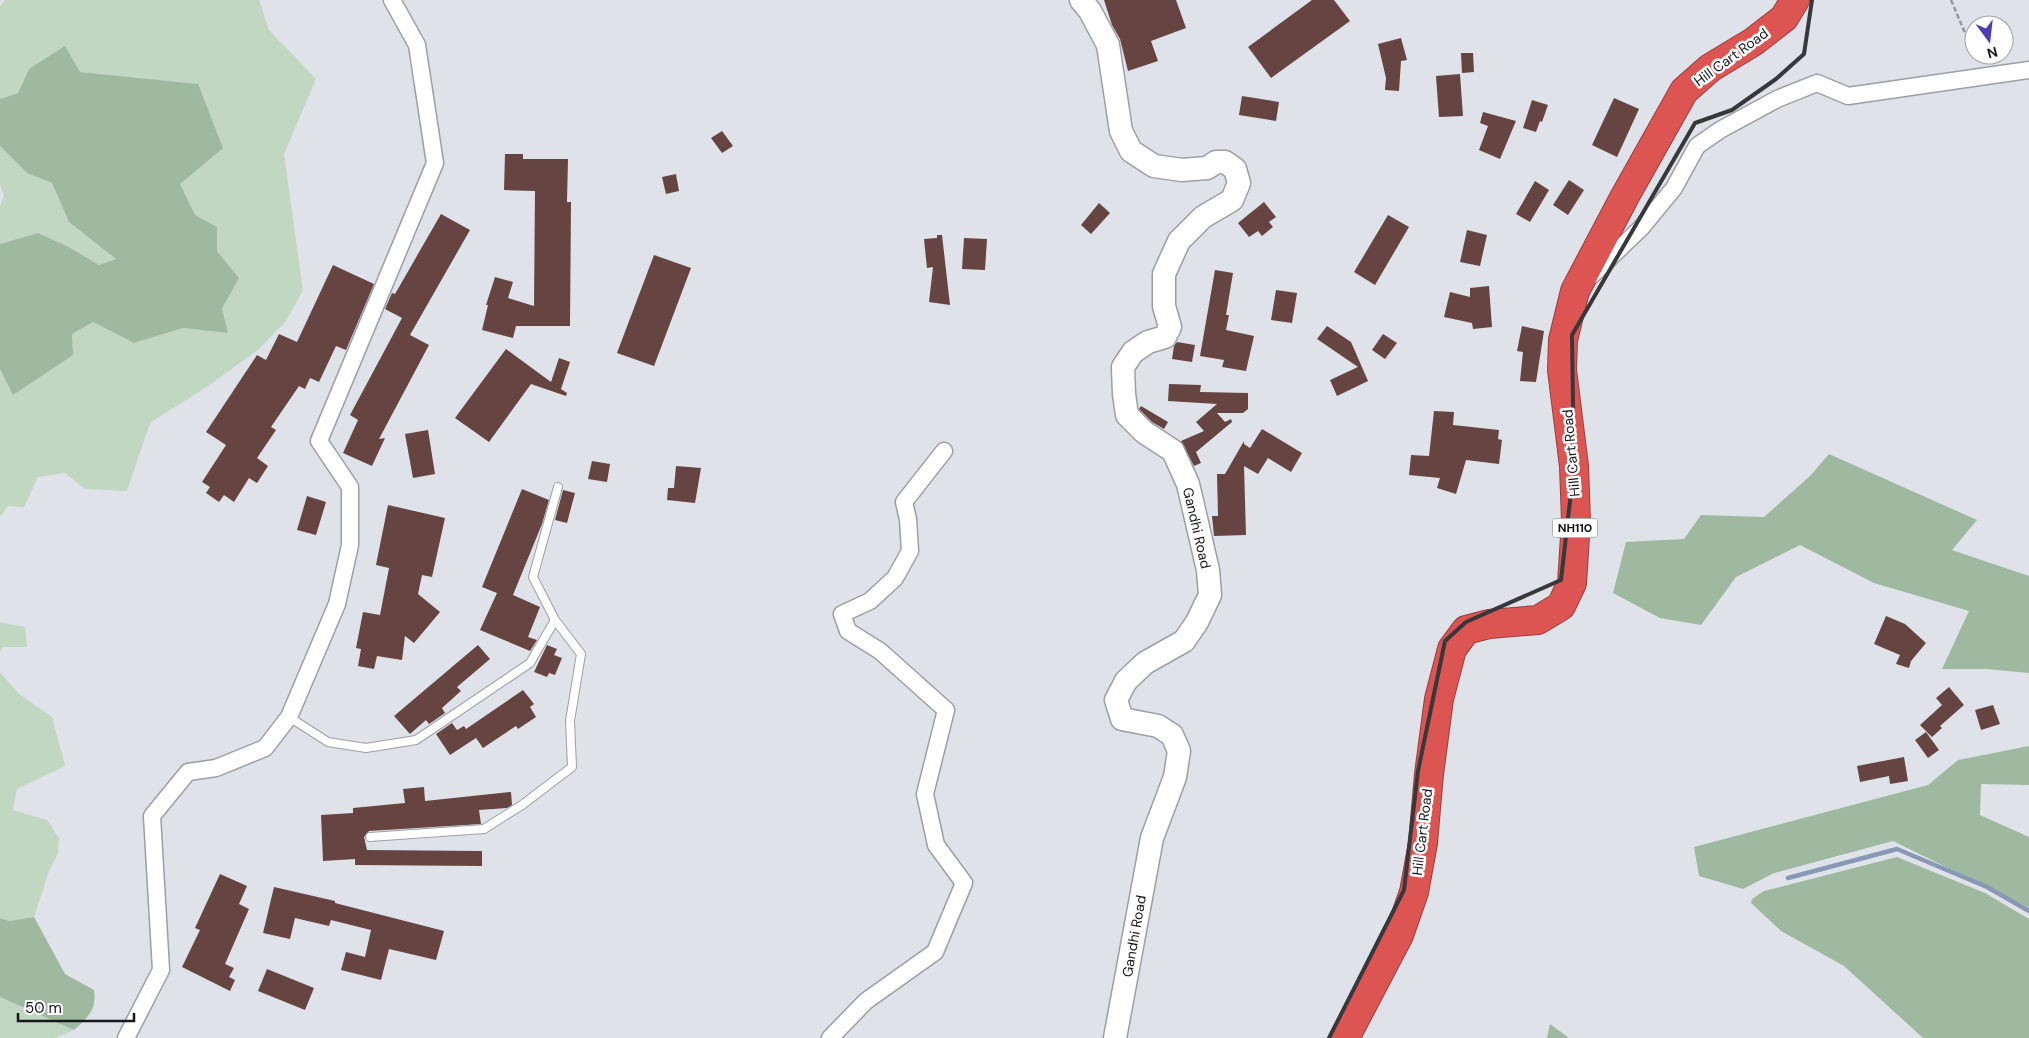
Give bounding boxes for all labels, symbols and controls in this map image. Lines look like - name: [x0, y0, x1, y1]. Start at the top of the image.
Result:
- north arrow: [1964, 15, 2014, 65]
- street label: Hill Cart Road: [1690, 24, 1772, 90]
- text: N: [1985, 43, 2000, 63]
- street label: Hill Cart Road: [1558, 409, 1584, 497]
- street label: Gandhi Road: [1179, 486, 1215, 570]
- road number: NH110: [1552, 518, 1598, 538]
- street label: Hill Cart Road: [1408, 787, 1436, 877]
- street label: Gandhi Road: [1118, 894, 1150, 978]
- scale bar: [18, 990, 134, 1022]
- text: 50 m: [25, 998, 62, 1018]

